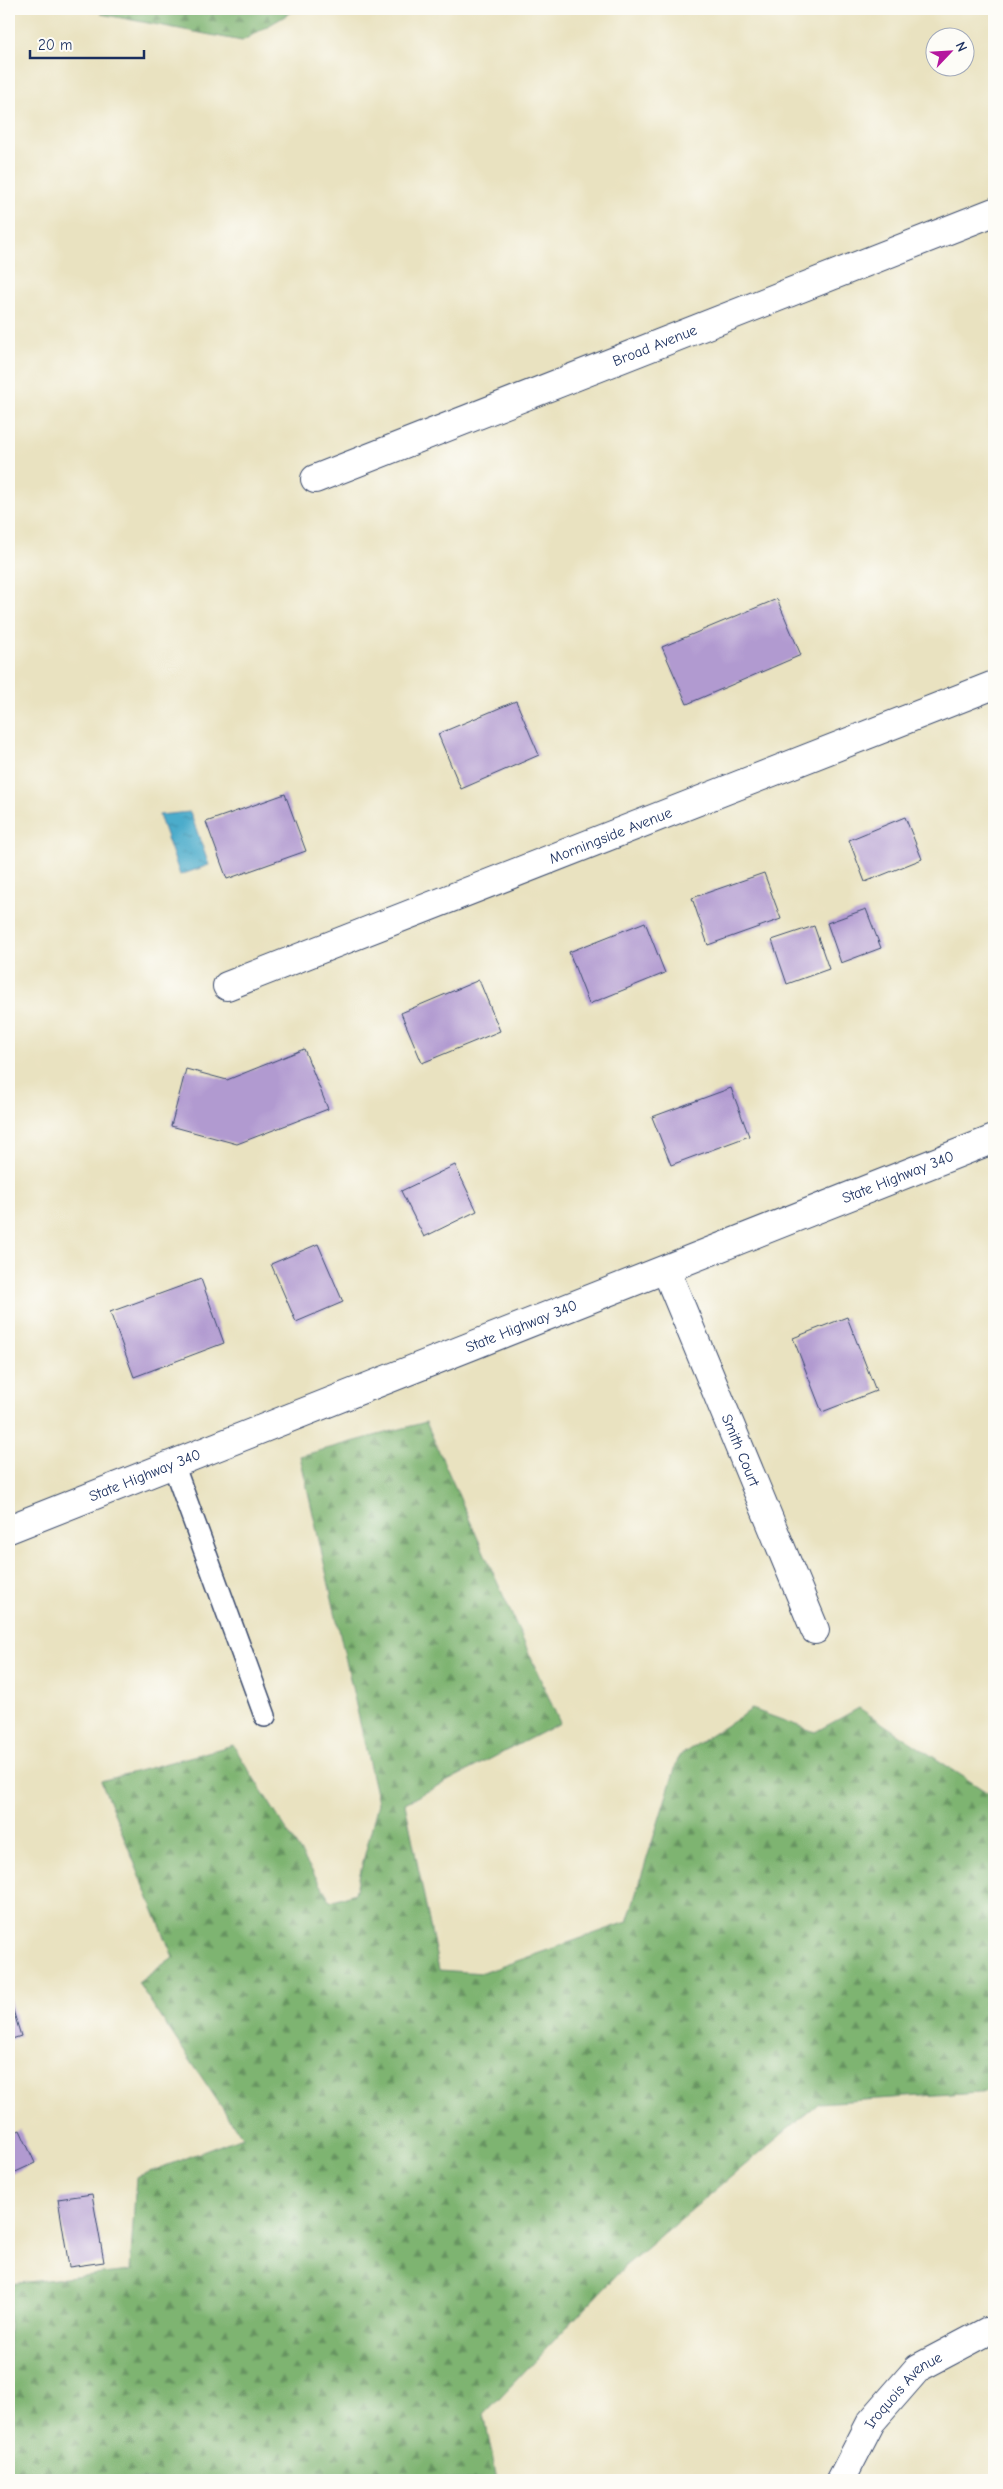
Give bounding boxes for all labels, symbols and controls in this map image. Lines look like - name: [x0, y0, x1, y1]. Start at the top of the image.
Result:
- scale bar: [30, 28, 144, 60]
- north arrow: [926, 28, 976, 78]
- text: 20 m: [38, 36, 72, 54]
- text: N: [952, 39, 971, 54]
- street label: Broad Avenue: [610, 321, 700, 370]
- street label: Morningside Avenue: [547, 803, 675, 868]
- street label: State Highway 340: [839, 1147, 956, 1207]
- street label: State Highway 340: [463, 1296, 580, 1356]
- street label: Smith Court: [718, 1411, 764, 1490]
- street label: State Highway 340: [86, 1445, 203, 1505]
- street label: Iroquois Avenue: [860, 2348, 945, 2431]

